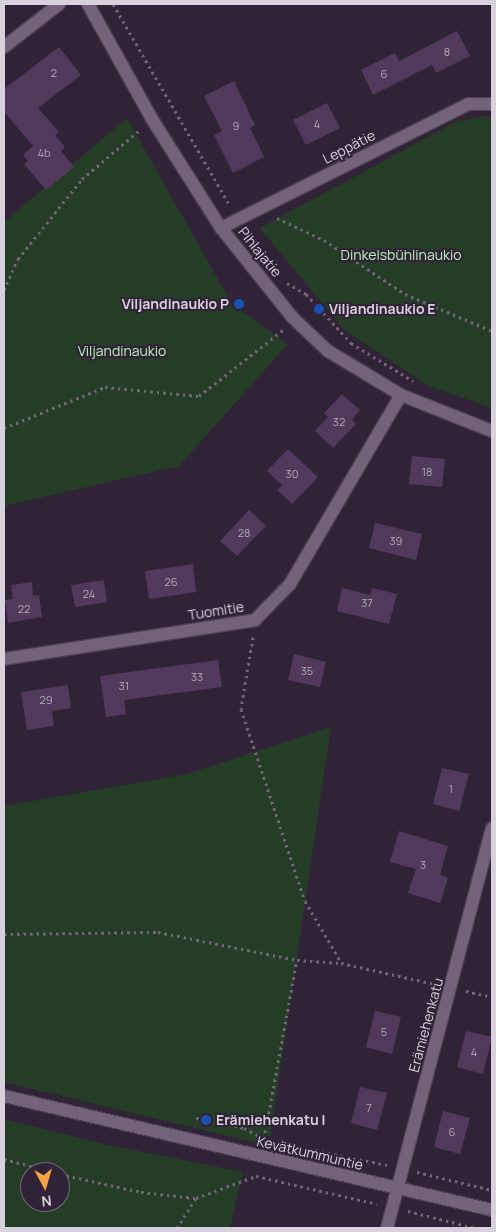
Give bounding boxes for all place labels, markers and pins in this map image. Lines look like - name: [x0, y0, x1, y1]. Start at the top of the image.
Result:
- place label: Viljandinaukio P: [122, 296, 229, 312]
- marker: Viljandinaukio P: [233, 298, 245, 310]
- place label: Viljandinaukio E: [329, 301, 436, 317]
- marker: Viljandinaukio E: [313, 303, 325, 315]
- place label: Erämiehenkatu I: [216, 1112, 325, 1128]
- marker: Erämiehenkatu I: [200, 1114, 212, 1126]

